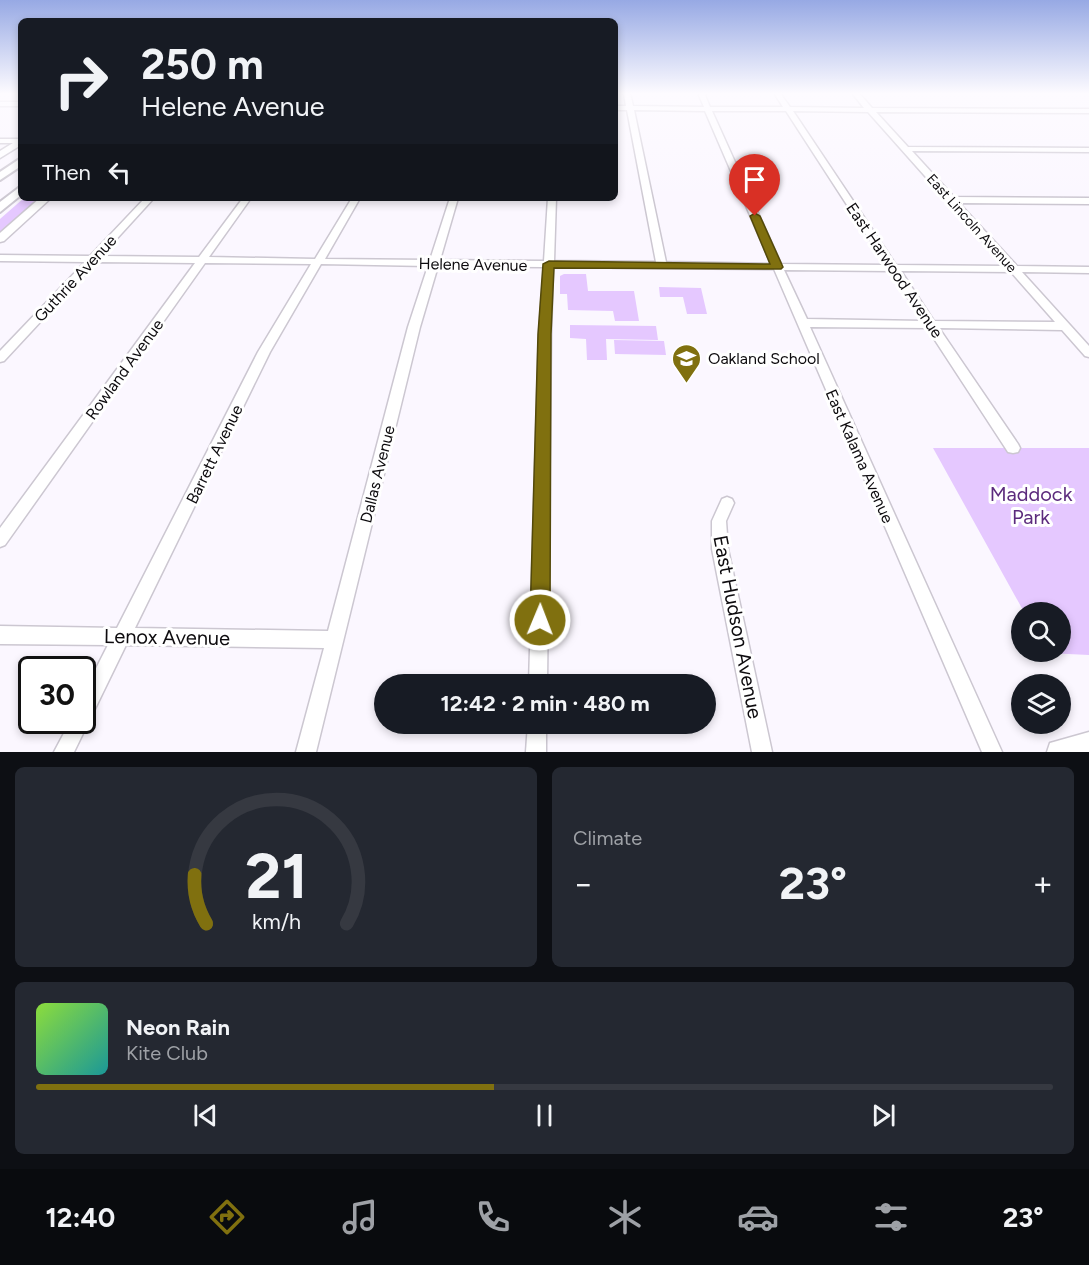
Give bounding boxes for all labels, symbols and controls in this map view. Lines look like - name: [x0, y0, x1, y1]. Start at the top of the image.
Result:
- text: 250 m: [141, 39, 264, 90]
- icon: right: [42, 42, 120, 120]
- text: Helene Avenue: [141, 90, 324, 123]
- pin: [729, 154, 780, 216]
- icon: left: [103, 156, 136, 189]
- text: Then: [42, 159, 91, 186]
- icon: arrive: [738, 163, 771, 196]
- street label: East Lincoln Avenue: [923, 171, 1020, 276]
- street label: East Harwood Avenue: [842, 199, 947, 342]
- street label: Guthrie Avenue: [30, 231, 121, 326]
- street label: Helene Avenue: [418, 254, 528, 275]
- street label: Rowland Avenue: [82, 315, 167, 423]
- school or university icon: Oakland School: [671, 342, 703, 384]
- place label: Oakland School: [708, 349, 820, 368]
- street label: East Kalama Avenue: [822, 386, 898, 526]
- street label: Barrett Avenue: [182, 401, 247, 507]
- street label: Dallas Avenue: [356, 423, 399, 525]
- park label: Maddock Park: [990, 482, 1073, 529]
- street label: East Hudson Avenue: [708, 533, 768, 721]
- position arrow: [508, 588, 572, 652]
- map controls: [1011, 602, 1071, 734]
- button: search: [1011, 602, 1071, 662]
- street label: Lenox Avenue: [104, 624, 230, 650]
- speed limit sign: 30: [18, 656, 96, 734]
- button: layers: [1011, 674, 1071, 734]
- text: 12:42 · 2 min · 480 m: [440, 690, 650, 717]
- text: Climate: [573, 826, 642, 850]
- text: 21: [245, 839, 307, 914]
- text: 23°: [779, 856, 847, 910]
- text: −: [573, 864, 594, 903]
- text: +: [1032, 864, 1053, 903]
- text: km/h: [252, 909, 300, 934]
- text: Neon Rain: [126, 1014, 230, 1041]
- text: Kite Club: [126, 1041, 208, 1065]
- icon: previous: [189, 1099, 222, 1132]
- icon: pause: [528, 1099, 561, 1132]
- icon: next: [867, 1099, 900, 1132]
- icon: directions: [206, 1196, 248, 1238]
- icon: music: [339, 1196, 381, 1238]
- icon: phone: [472, 1196, 514, 1238]
- icon: climate: [604, 1196, 646, 1238]
- icon: car: [737, 1196, 779, 1238]
- icon: filters: [870, 1196, 912, 1238]
- text: 12:40: [45, 1201, 115, 1234]
- text: 23°: [1003, 1201, 1044, 1234]

